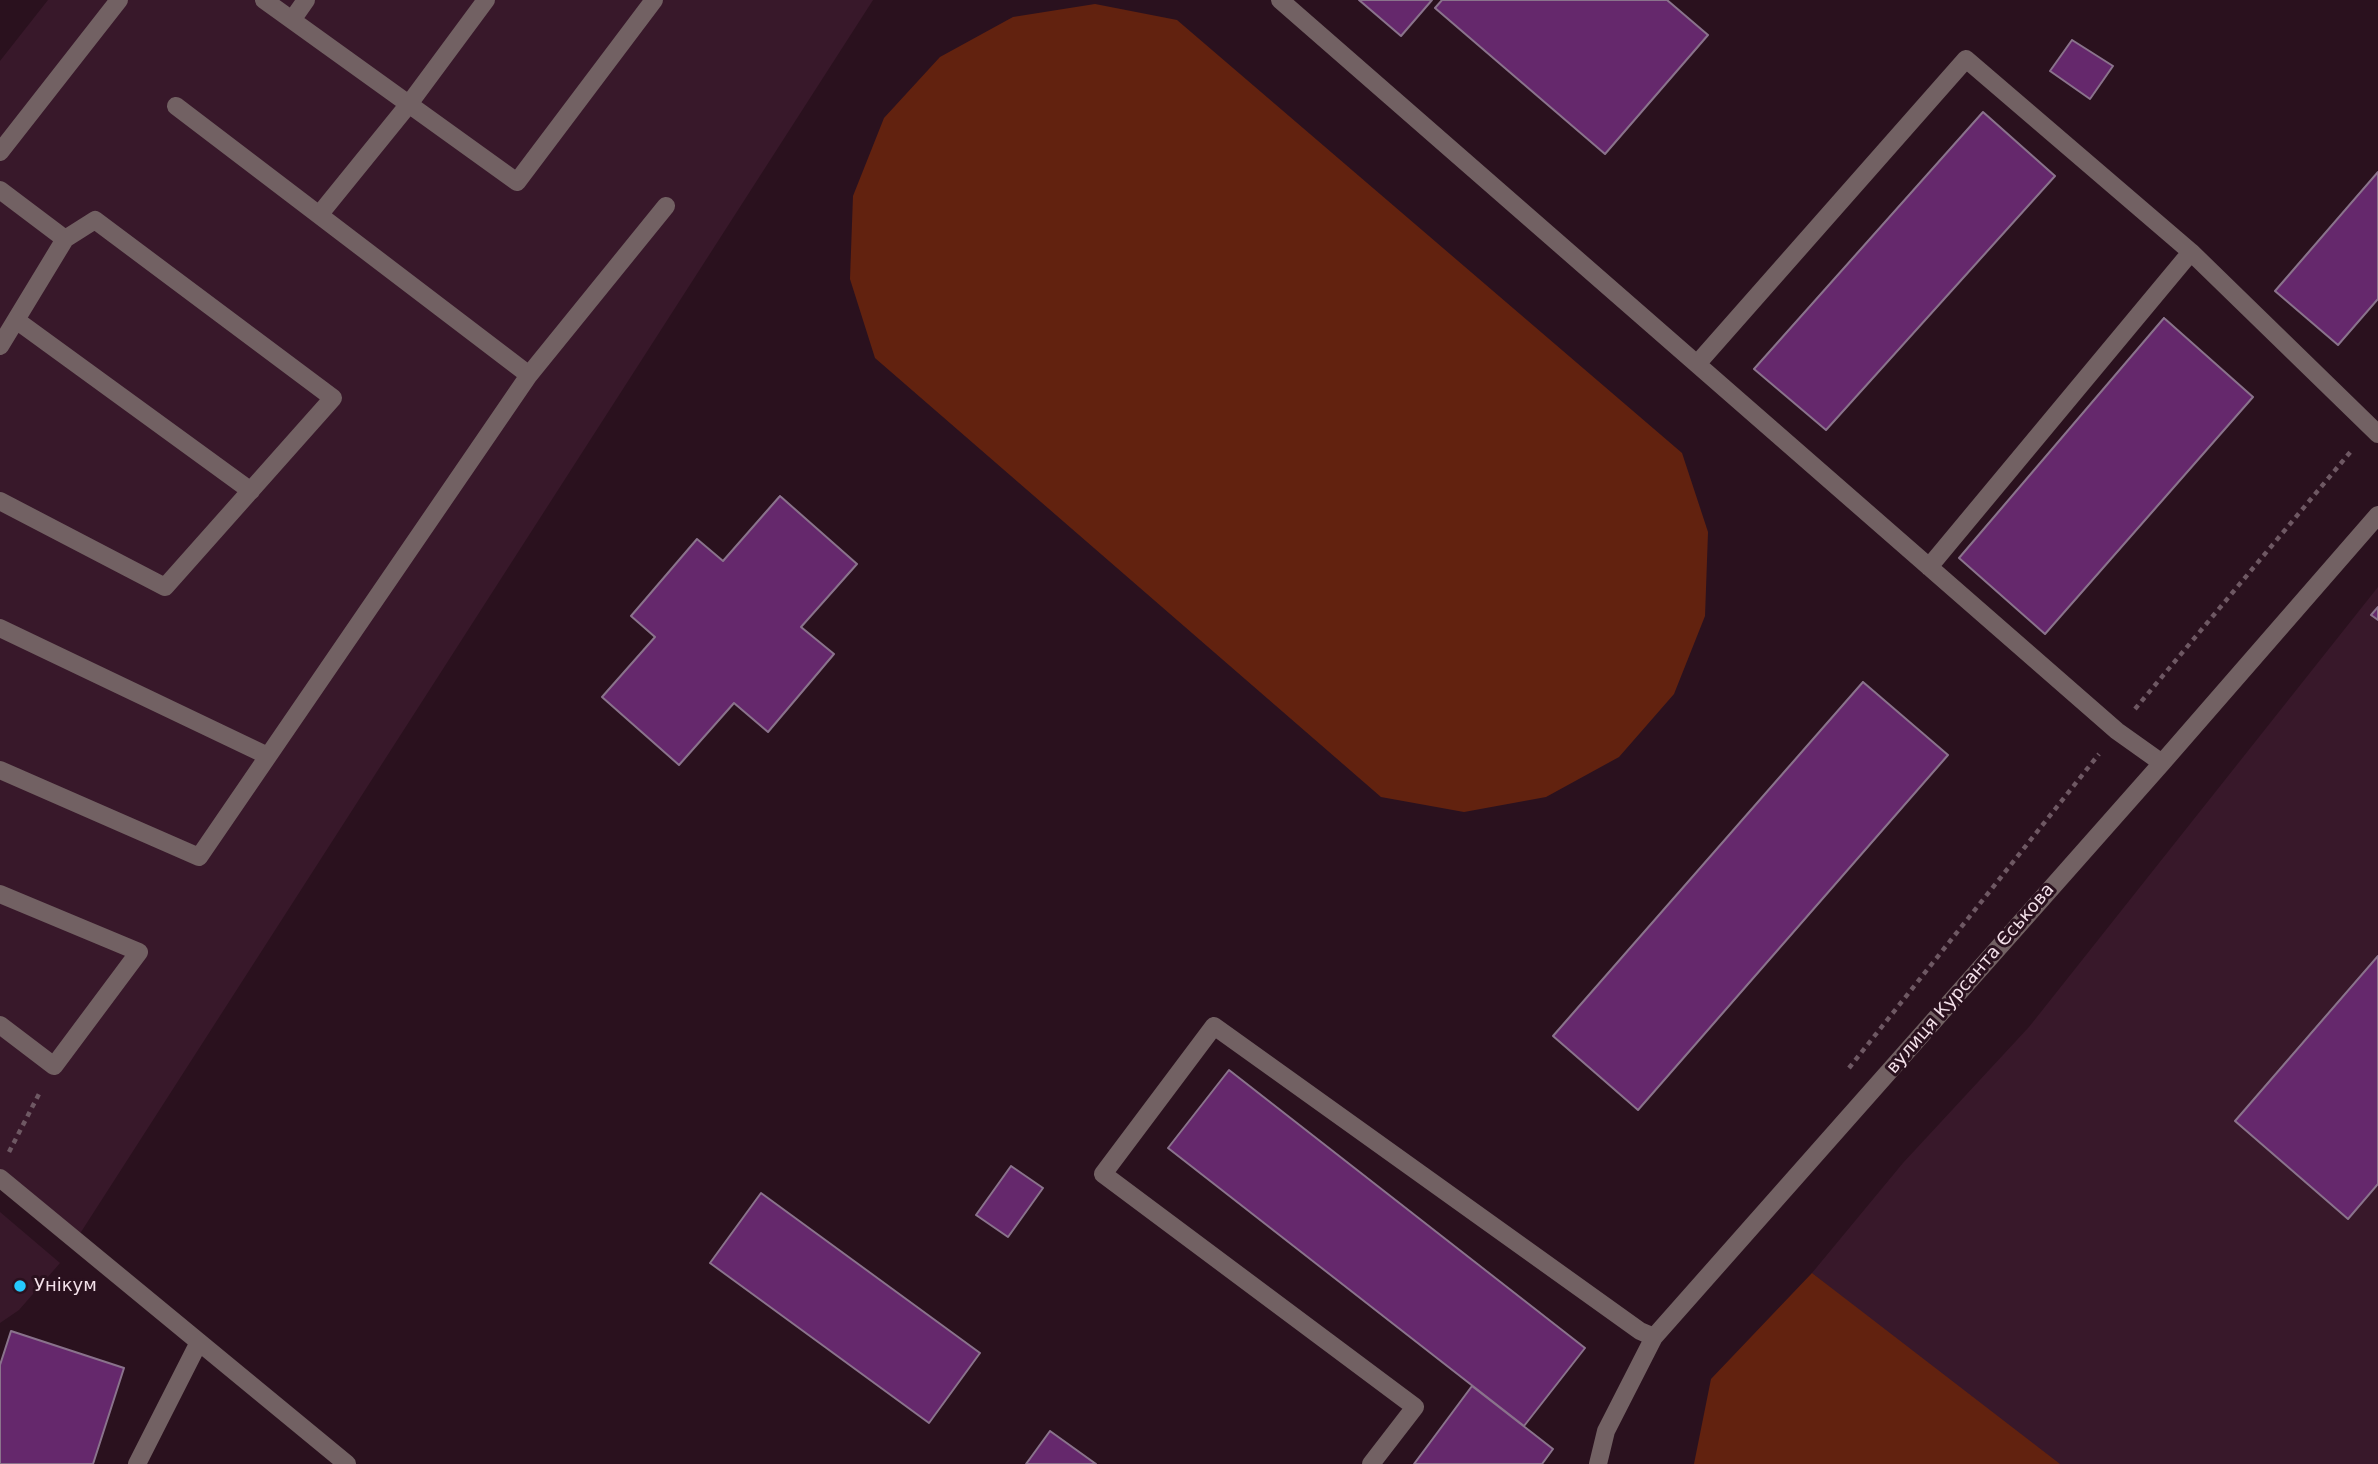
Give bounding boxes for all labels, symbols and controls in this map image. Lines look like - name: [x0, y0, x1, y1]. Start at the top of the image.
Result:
- street label: вулиця Курсанта Єськова: [1883, 880, 2059, 1078]
- place label: Унікум: [34, 1275, 97, 1297]
- marker: Унікум: [12, 1278, 28, 1294]

